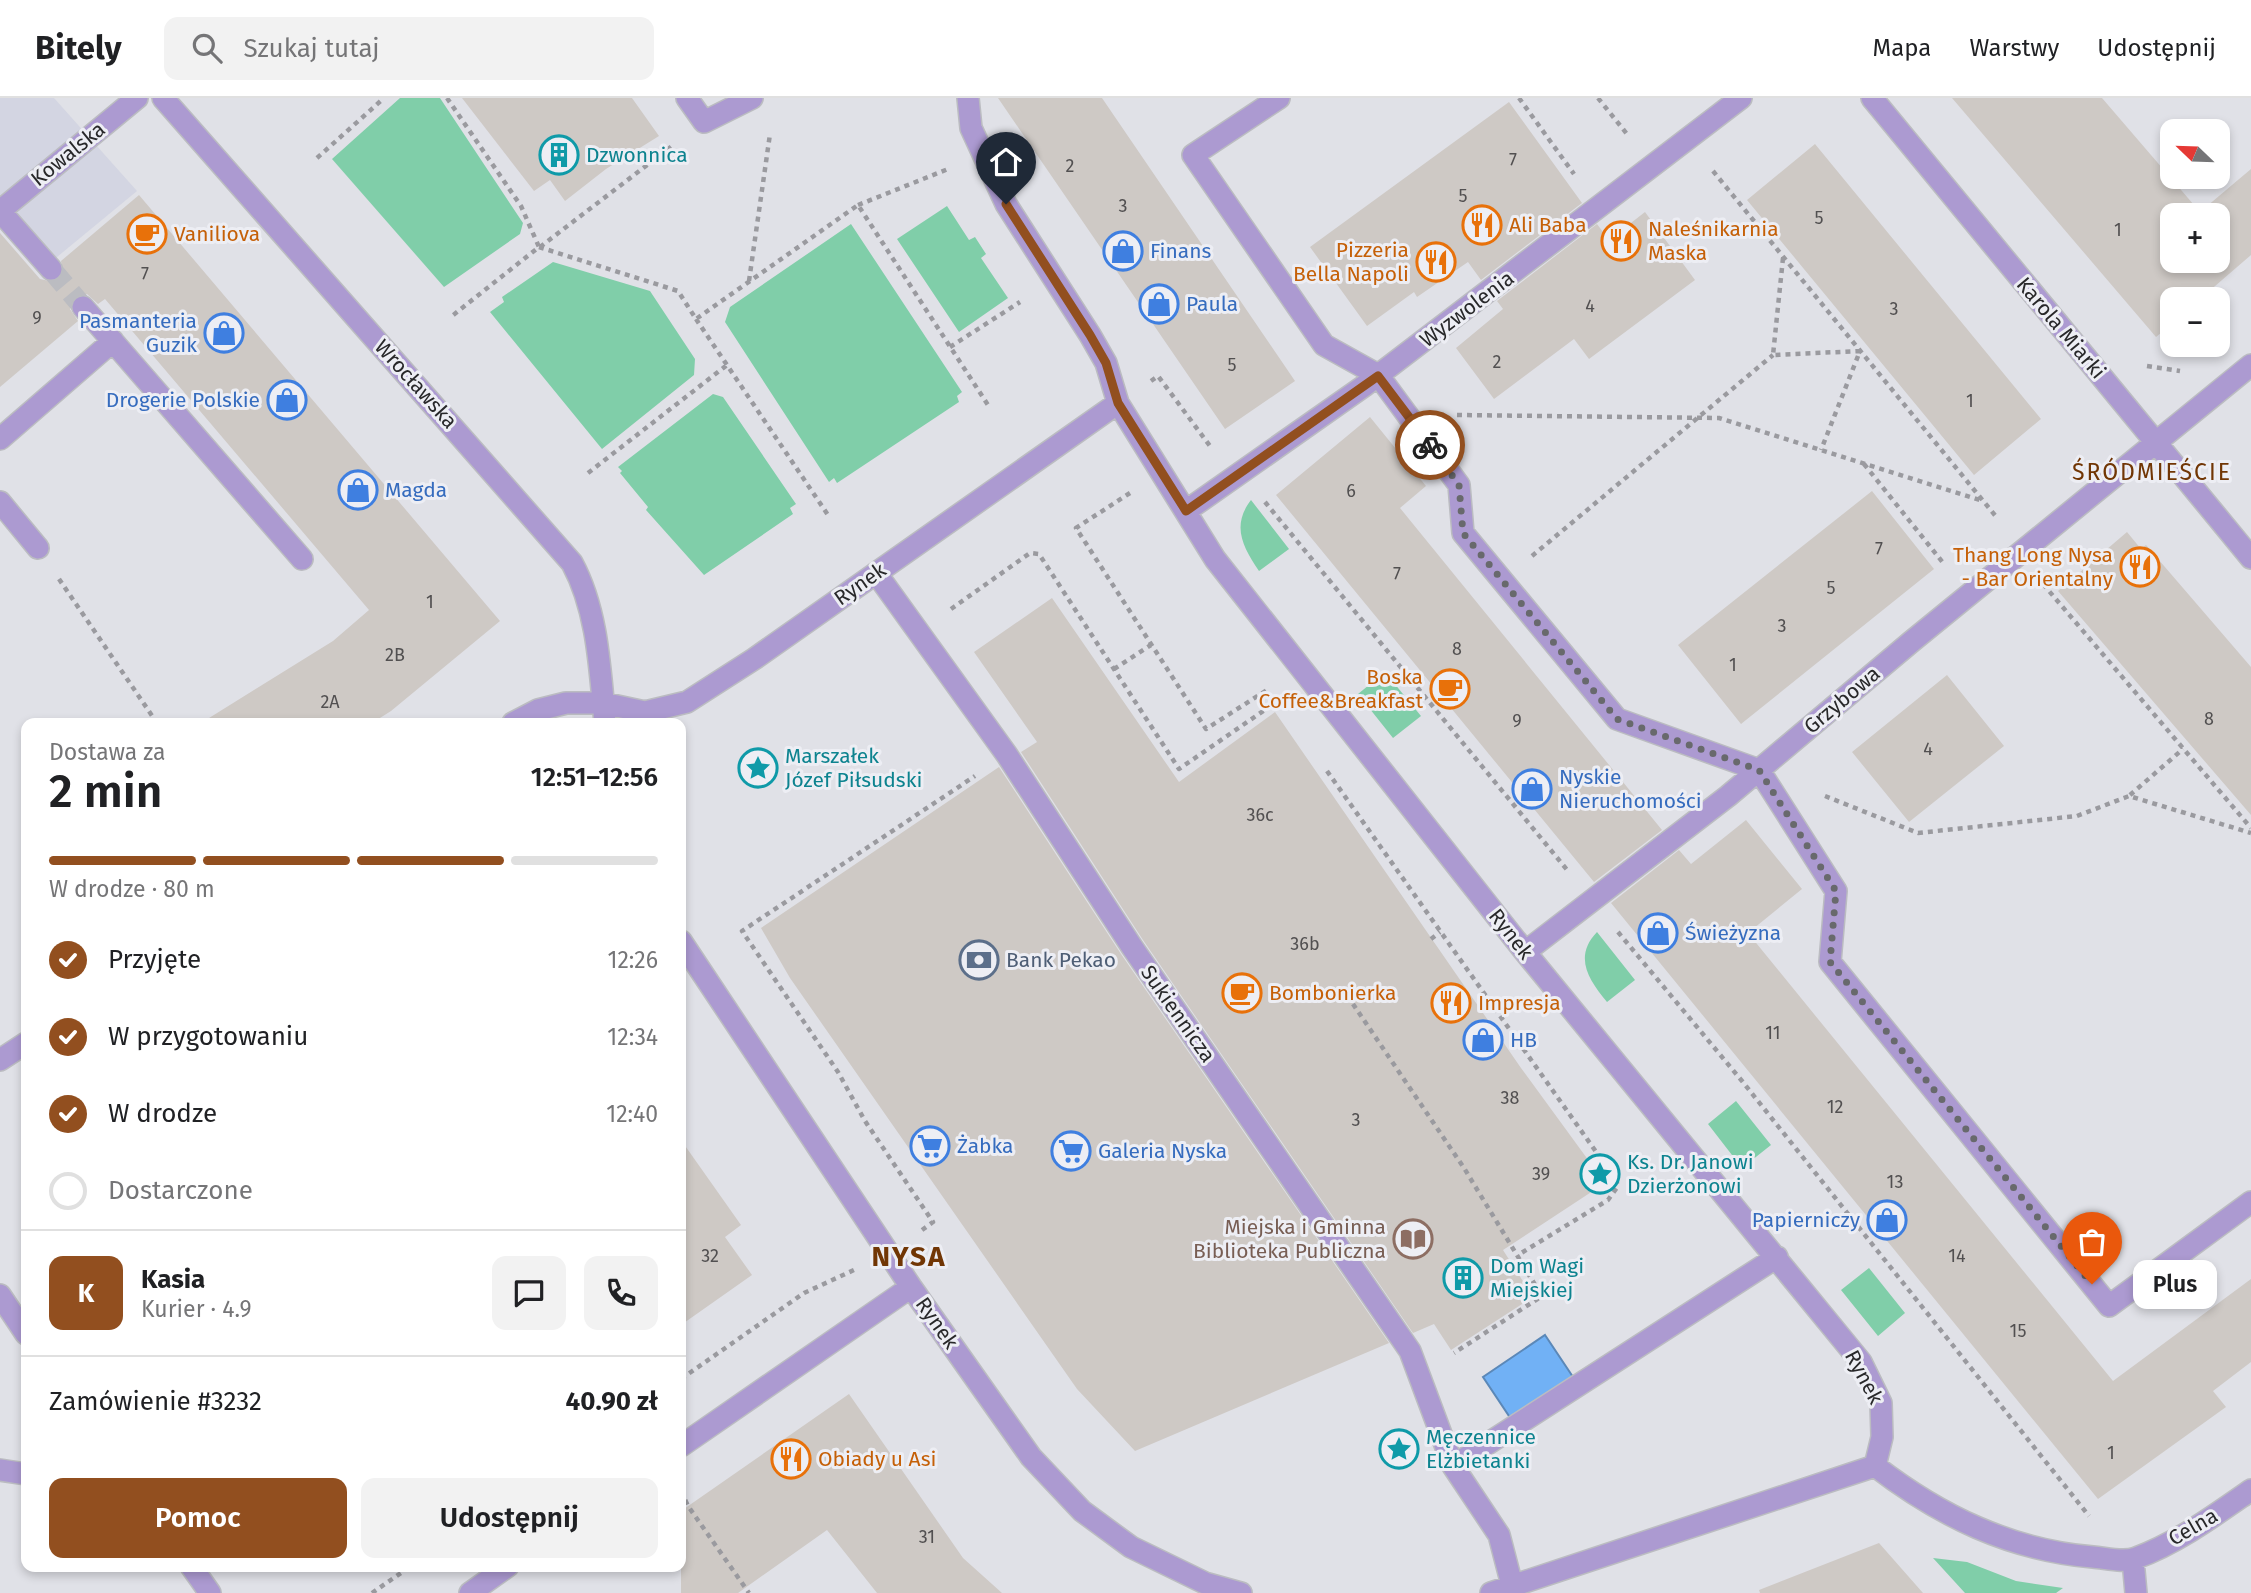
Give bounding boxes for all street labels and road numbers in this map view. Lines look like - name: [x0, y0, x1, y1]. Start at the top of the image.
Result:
- street label: Kowalska: [26, 116, 110, 192]
- street label: Wyzwolenia: [1415, 265, 1519, 353]
- street label: Karola Miarki: [2011, 272, 2111, 384]
- street label: Wrocławska: [369, 334, 463, 434]
- street label: Rynek: [829, 557, 891, 611]
- street label: Grzybowa: [1799, 661, 1885, 739]
- street label: Rynek: [1483, 903, 1539, 965]
- street label: Sukiennicza: [1135, 960, 1221, 1068]
- street label: Rynek: [910, 1292, 964, 1354]
- street label: Rynek: [1839, 1345, 1889, 1409]
- street label: Celna: [2164, 1503, 2222, 1551]

